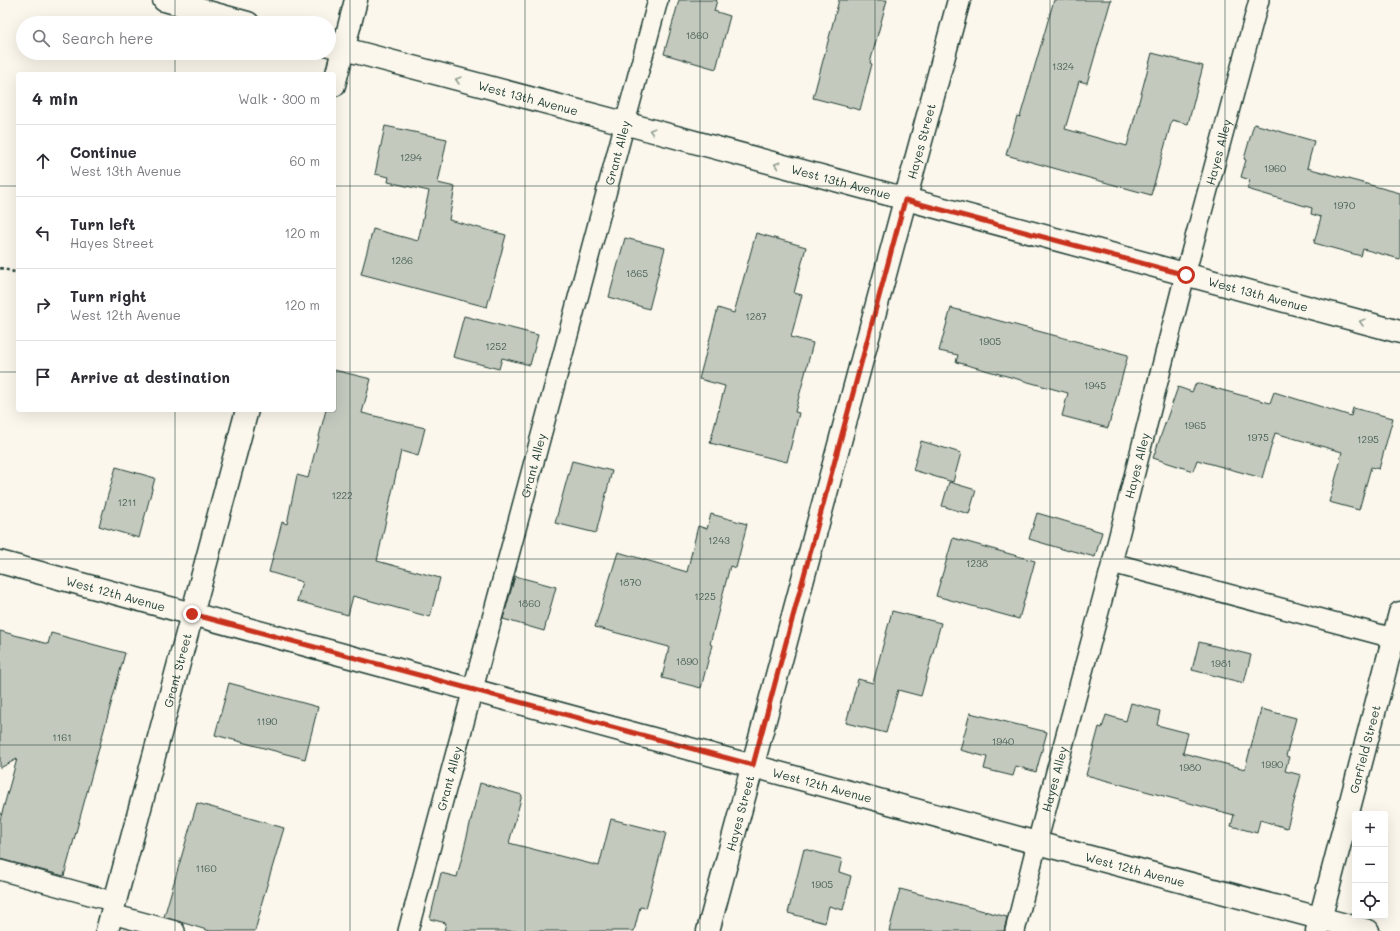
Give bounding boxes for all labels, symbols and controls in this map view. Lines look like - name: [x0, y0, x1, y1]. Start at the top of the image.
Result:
- search box: [16, 16, 336, 60]
- icon: search: [30, 27, 52, 49]
- text: Search here: [62, 28, 153, 48]
- house number: 1860: [686, 28, 708, 42]
- house number: 1324: [1052, 59, 1074, 73]
- one-way arrow: [455, 76, 462, 84]
- street label: West 13th Avenue: [476, 77, 580, 119]
- text: 4 min: [32, 87, 78, 109]
- text: Walk · 300 m: [238, 90, 320, 107]
- street label: Hayes Street: [903, 102, 939, 181]
- street label: Hayes Alley: [1202, 117, 1235, 187]
- street label: Grant Alley: [601, 119, 633, 187]
- one-way arrow: [648, 127, 655, 136]
- text: Continue: [70, 142, 137, 162]
- icon: ahead: [32, 150, 54, 172]
- house number: 1294: [400, 150, 422, 164]
- text: 60 m: [290, 152, 320, 169]
- street label: West 13th Avenue: [789, 160, 893, 203]
- one-way arrow: [774, 161, 781, 170]
- house number: 1960: [1264, 161, 1286, 175]
- text: West 13th Avenue: [70, 162, 181, 179]
- house number: 1970: [1333, 198, 1355, 212]
- text: Turn left: [70, 214, 135, 234]
- icon: left: [32, 222, 54, 244]
- text: 120 m: [284, 224, 320, 241]
- text: Hayes Street: [70, 234, 154, 251]
- house number: 1286: [391, 253, 413, 267]
- house number: 1865: [626, 266, 648, 280]
- route start: [1177, 266, 1195, 284]
- street label: West 13th Avenue: [1207, 273, 1310, 315]
- text: Turn right: [70, 286, 147, 306]
- icon: right: [32, 294, 54, 316]
- text: 120 m: [284, 296, 320, 313]
- text: West 12th Avenue: [70, 306, 181, 323]
- house number: 1287: [745, 309, 767, 323]
- one-way arrow: [1359, 318, 1366, 327]
- house number: 1905: [979, 334, 1001, 348]
- house number: 1252: [485, 339, 507, 353]
- icon: arrive: [32, 366, 54, 388]
- text: Arrive at destination: [70, 367, 230, 387]
- house number: 1945: [1084, 378, 1106, 392]
- house number: 1965: [1184, 418, 1206, 432]
- house number: 1975: [1247, 430, 1269, 444]
- street label: Grant Alley: [517, 431, 549, 500]
- street label: Hayes Alley: [1121, 431, 1153, 500]
- house number: 1295: [1357, 432, 1379, 446]
- house number: 1222: [331, 488, 353, 502]
- house number: 1211: [118, 495, 136, 509]
- house number: 1243: [708, 533, 730, 547]
- house number: 1238: [966, 556, 988, 570]
- street label: West 12th Avenue: [64, 572, 167, 615]
- house number: 1870: [619, 575, 641, 589]
- house number: 1225: [694, 589, 716, 603]
- house number: 1860: [518, 596, 540, 610]
- route end: [183, 605, 201, 623]
- street label: Grant Street: [159, 631, 195, 709]
- house number: 1890: [676, 654, 698, 668]
- house number: 1981: [1211, 656, 1231, 670]
- street label: Garfield Street: [1345, 703, 1384, 795]
- house number: 1190: [256, 714, 278, 728]
- house number: 1161: [52, 730, 72, 744]
- house number: 1940: [992, 734, 1014, 748]
- street label: Grant Alley: [433, 744, 465, 812]
- street label: Hayes Alley: [1038, 744, 1071, 814]
- house number: 1990: [1261, 757, 1283, 771]
- house number: 1980: [1179, 760, 1201, 774]
- street label: West 12th Avenue: [771, 764, 874, 806]
- street label: Hayes Street: [722, 774, 758, 853]
- map controls: [1352, 811, 1388, 919]
- button: +: [1352, 811, 1388, 847]
- button: −: [1352, 847, 1388, 883]
- street label: West 12th Avenue: [1084, 848, 1187, 890]
- house number: 1160: [195, 861, 217, 875]
- house number: 1905: [811, 877, 833, 891]
- button: locate: [1352, 883, 1388, 919]

